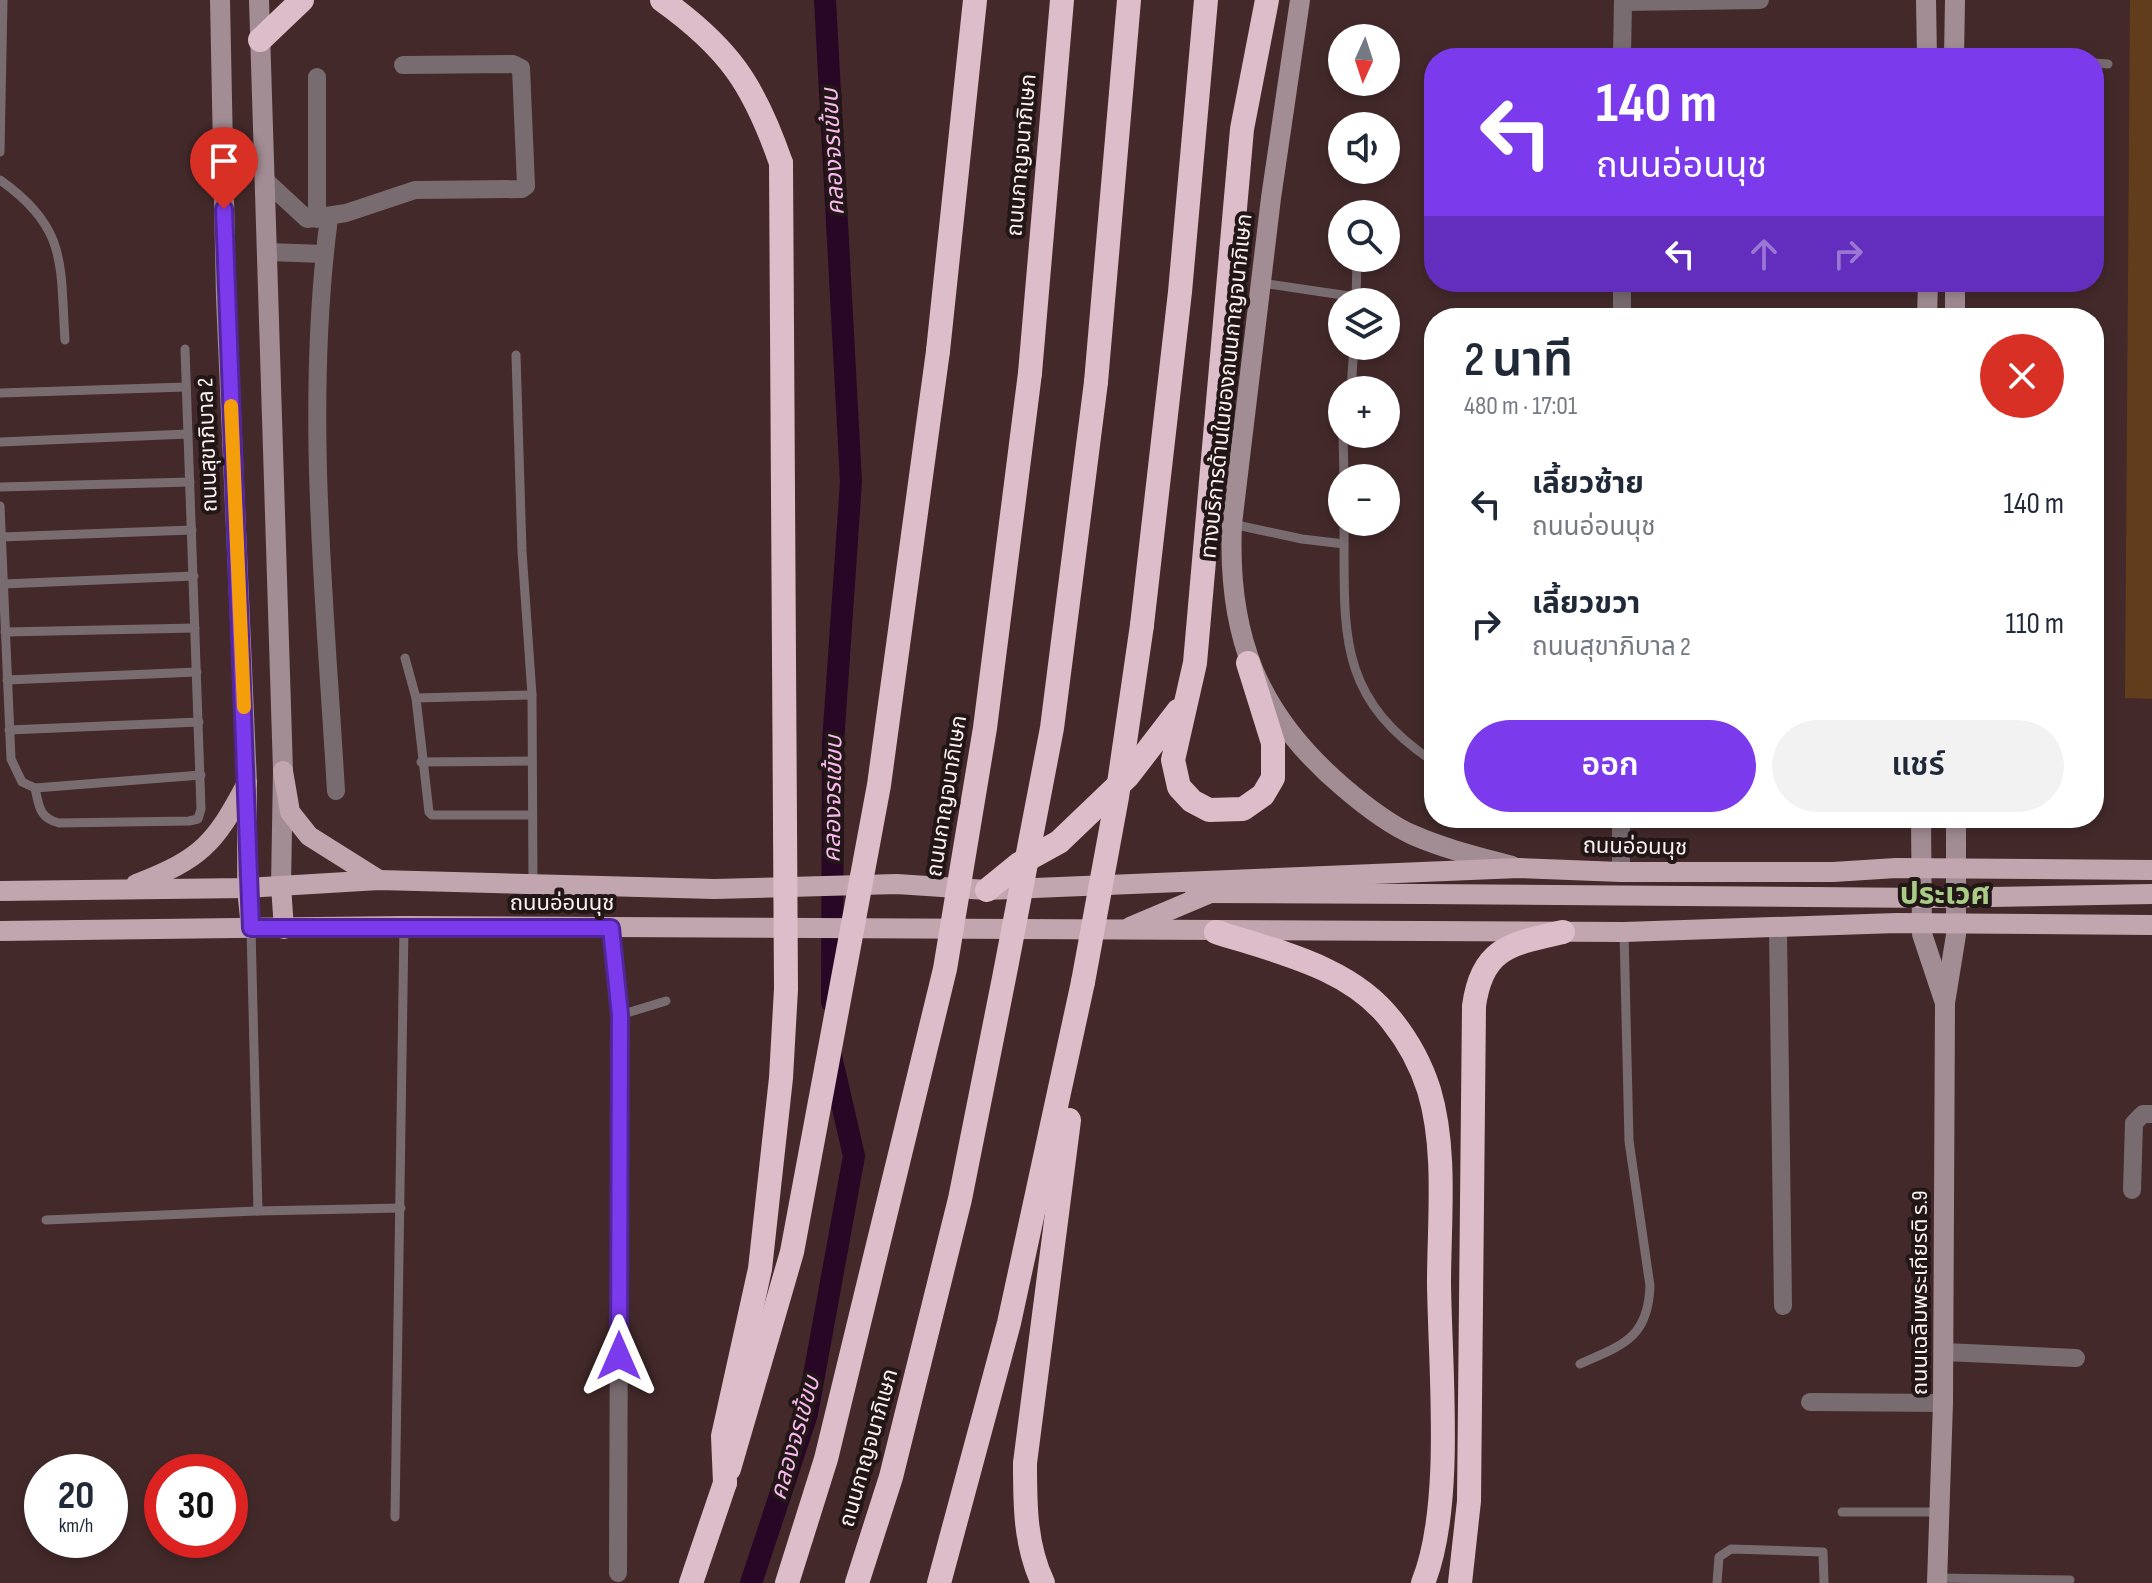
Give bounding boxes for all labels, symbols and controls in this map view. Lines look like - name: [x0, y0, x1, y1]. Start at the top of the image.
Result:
- north arrow: [1328, 24, 1400, 96]
- map controls: [1328, 24, 1400, 536]
- text: 140 m: [1596, 71, 1717, 138]
- street label: ถนนกาญจนาภิเษก: [1001, 73, 1043, 237]
- icon: left: [1464, 80, 1568, 184]
- water label: คลองจรเข้ขบ: [815, 86, 851, 216]
- button: sound: [1328, 112, 1400, 184]
- pin: [190, 127, 258, 209]
- icon: arrive: [202, 139, 246, 183]
- text: ถนนอ่อนนุช: [1596, 145, 1767, 188]
- button: search: [1328, 200, 1400, 272]
- street label: ทางบริการด้านในของถนนกาญจนาภิเษก: [1195, 212, 1259, 560]
- icon: left: [1658, 232, 1702, 276]
- icon: ahead: [1742, 232, 1786, 276]
- icon: right: [1826, 232, 1870, 276]
- button: layers: [1328, 288, 1400, 360]
- text: 2 นาที: [1464, 332, 1573, 389]
- button: close: [1980, 334, 2064, 418]
- button: +: [1328, 376, 1400, 448]
- street label: ถนนสุขาภิบาล 2: [192, 377, 224, 513]
- text: 480 m · 17:01: [1464, 391, 1577, 422]
- button: −: [1328, 464, 1400, 536]
- text: เลี้ยวซ้าย: [1532, 466, 1644, 502]
- icon: left: [1464, 482, 1508, 526]
- text: 140 m: [2004, 486, 2064, 522]
- text: ถนนอ่อนนุช: [1532, 512, 1656, 543]
- text: เลี้ยวขวา: [1532, 586, 1640, 622]
- icon: right: [1464, 602, 1508, 646]
- text: 110 m: [2006, 606, 2064, 642]
- text: ถนนสุขาภิบาล 2: [1532, 632, 1691, 663]
- street label: ถนนกาญจนาภิเษก: [921, 713, 973, 879]
- button: ออก: [1464, 720, 1756, 812]
- button: แชร์: [1772, 720, 2064, 812]
- water label: คลองจรเข้ขบ: [817, 734, 849, 863]
- street label: ถนนอ่อนนุช: [1582, 833, 1688, 861]
- district label: ประเวศ: [1900, 877, 1990, 913]
- street label: ถนนอ่อนนุช: [510, 890, 614, 917]
- street label: ถนนเฉลิมพระเกียรติ ร.9: [1907, 1191, 1934, 1395]
- position arrow: [577, 1314, 661, 1398]
- street label: ถนนกาญจนาภิเษก: [834, 1366, 904, 1530]
- water label: คลองจรเข้ขบ: [764, 1371, 827, 1503]
- speed limit sign: 30: [144, 1454, 248, 1558]
- text: 20: [58, 1472, 94, 1520]
- text: km/h: [59, 1514, 93, 1538]

